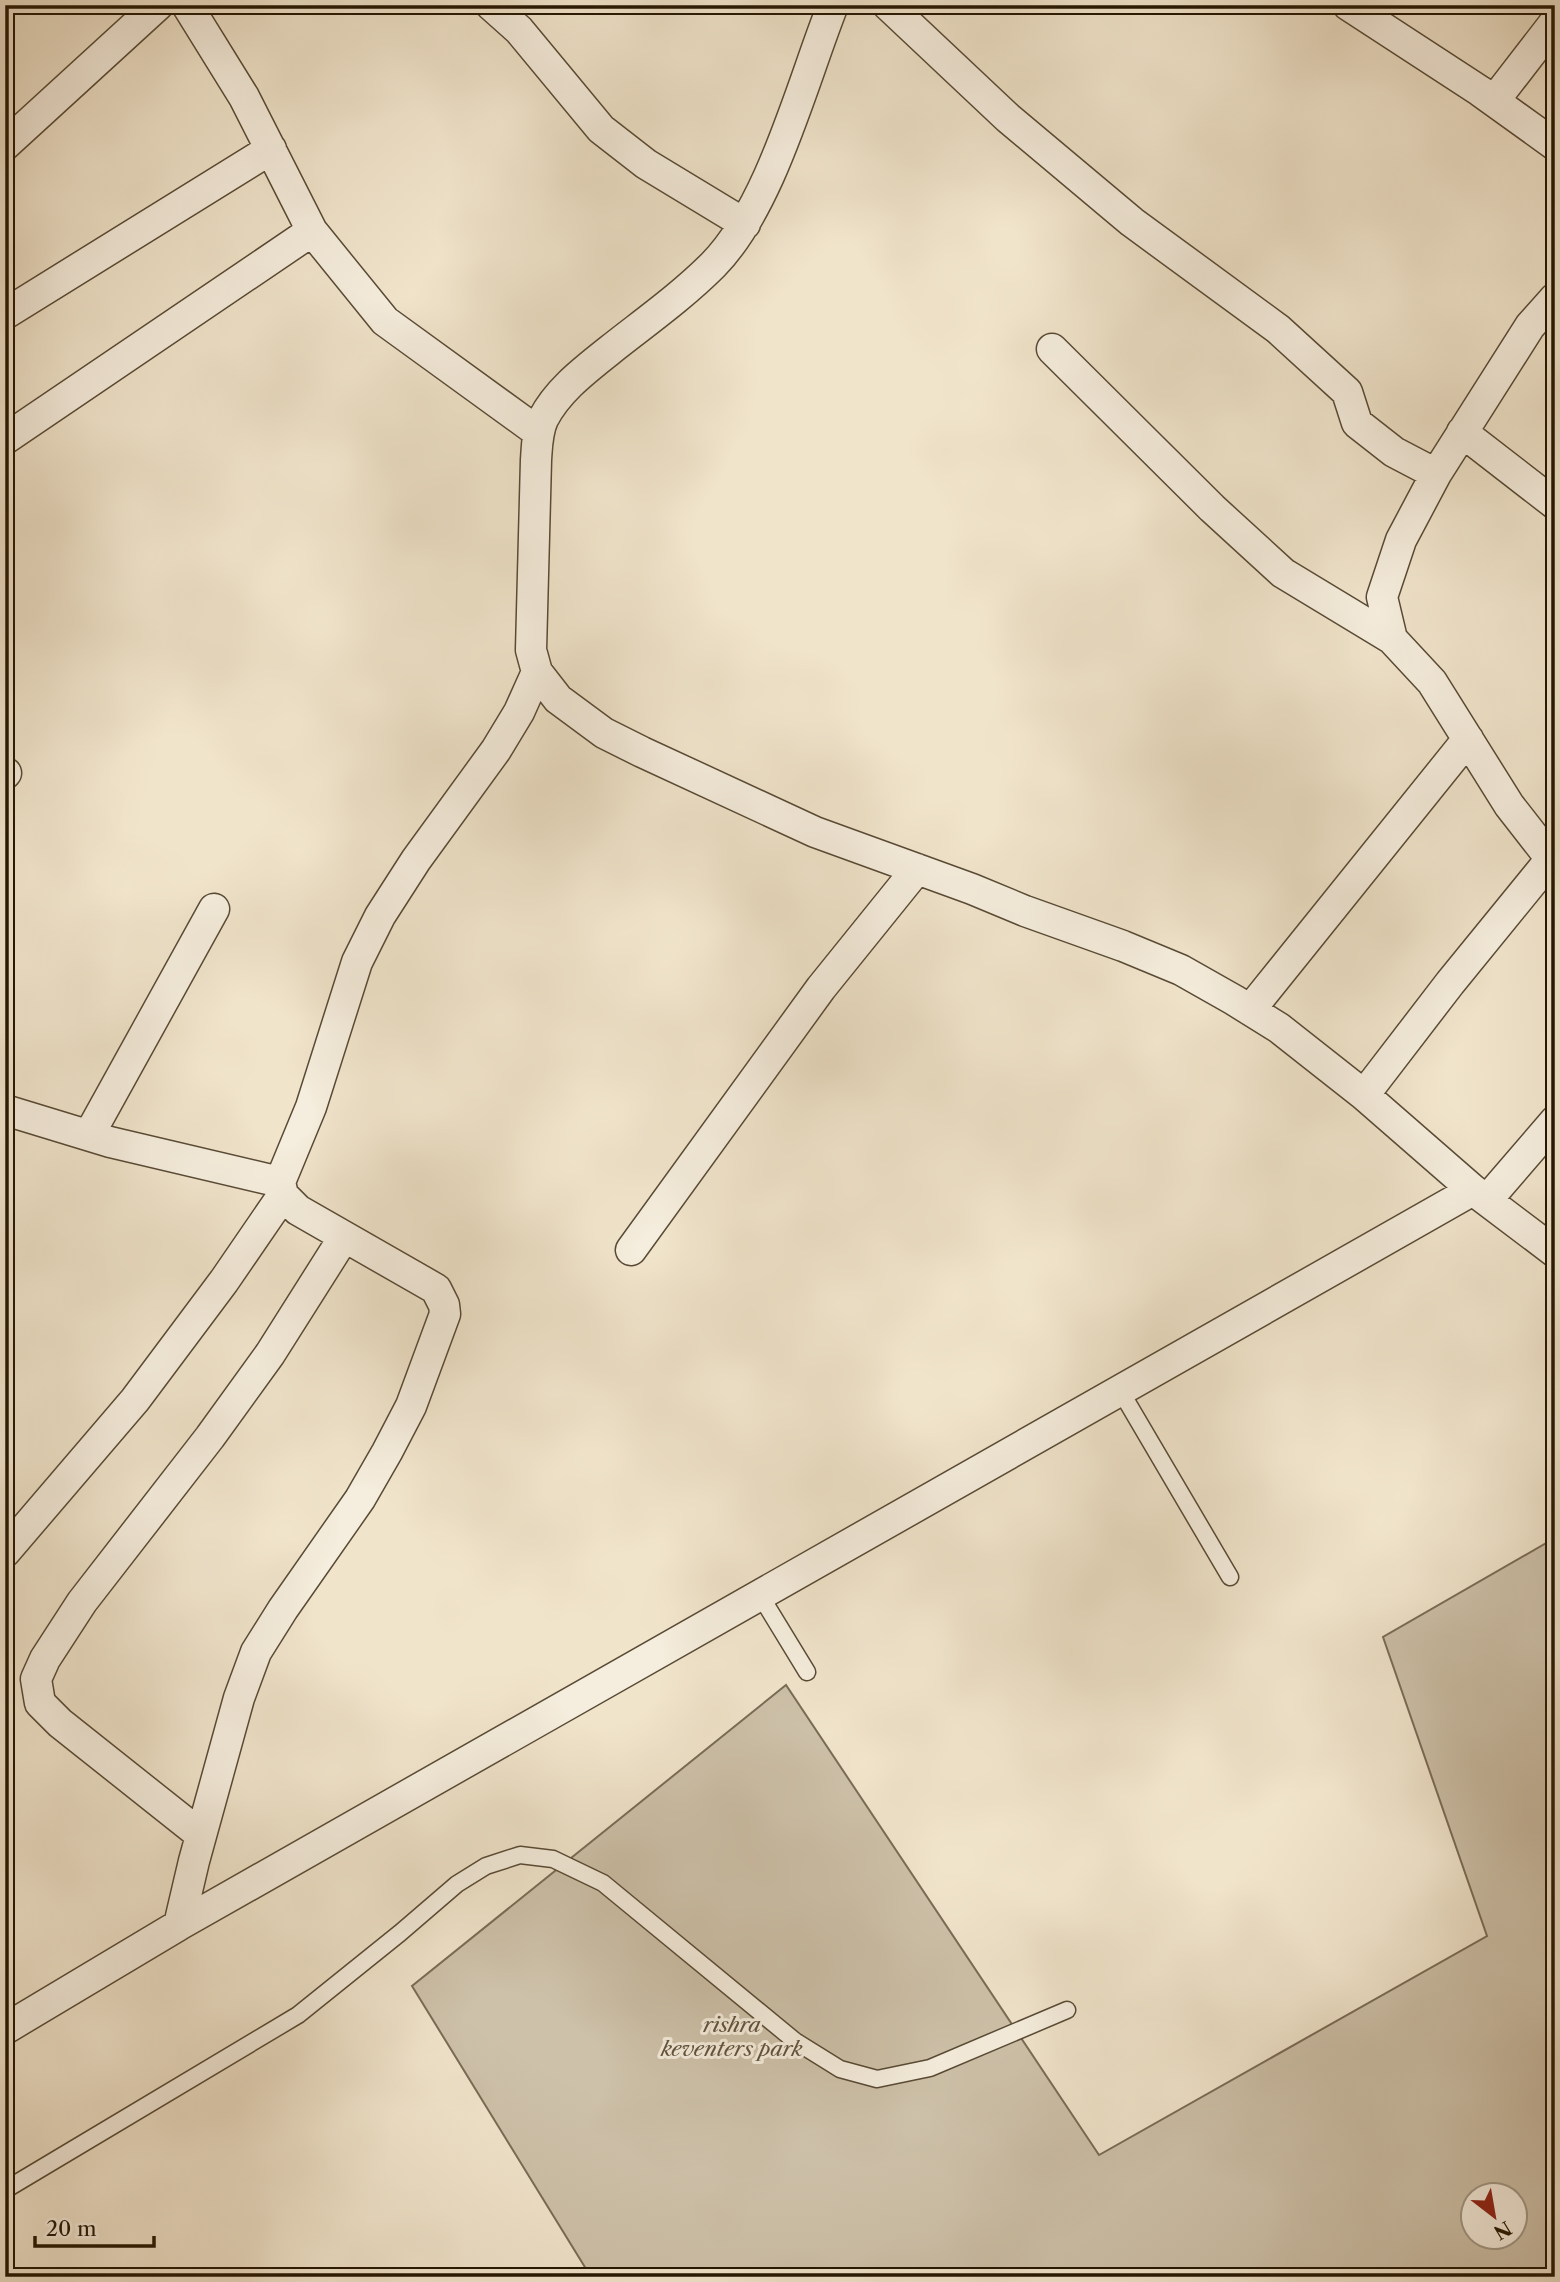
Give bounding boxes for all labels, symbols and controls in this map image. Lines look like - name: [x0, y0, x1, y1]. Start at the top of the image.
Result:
- park label: rishra keventers park: [660, 2012, 803, 2061]
- north arrow: [1458, 2180, 1528, 2250]
- scale bar: [35, 2205, 154, 2249]
- text: 20 m: [46, 2216, 97, 2241]
- text: N: [1489, 2216, 1515, 2244]

